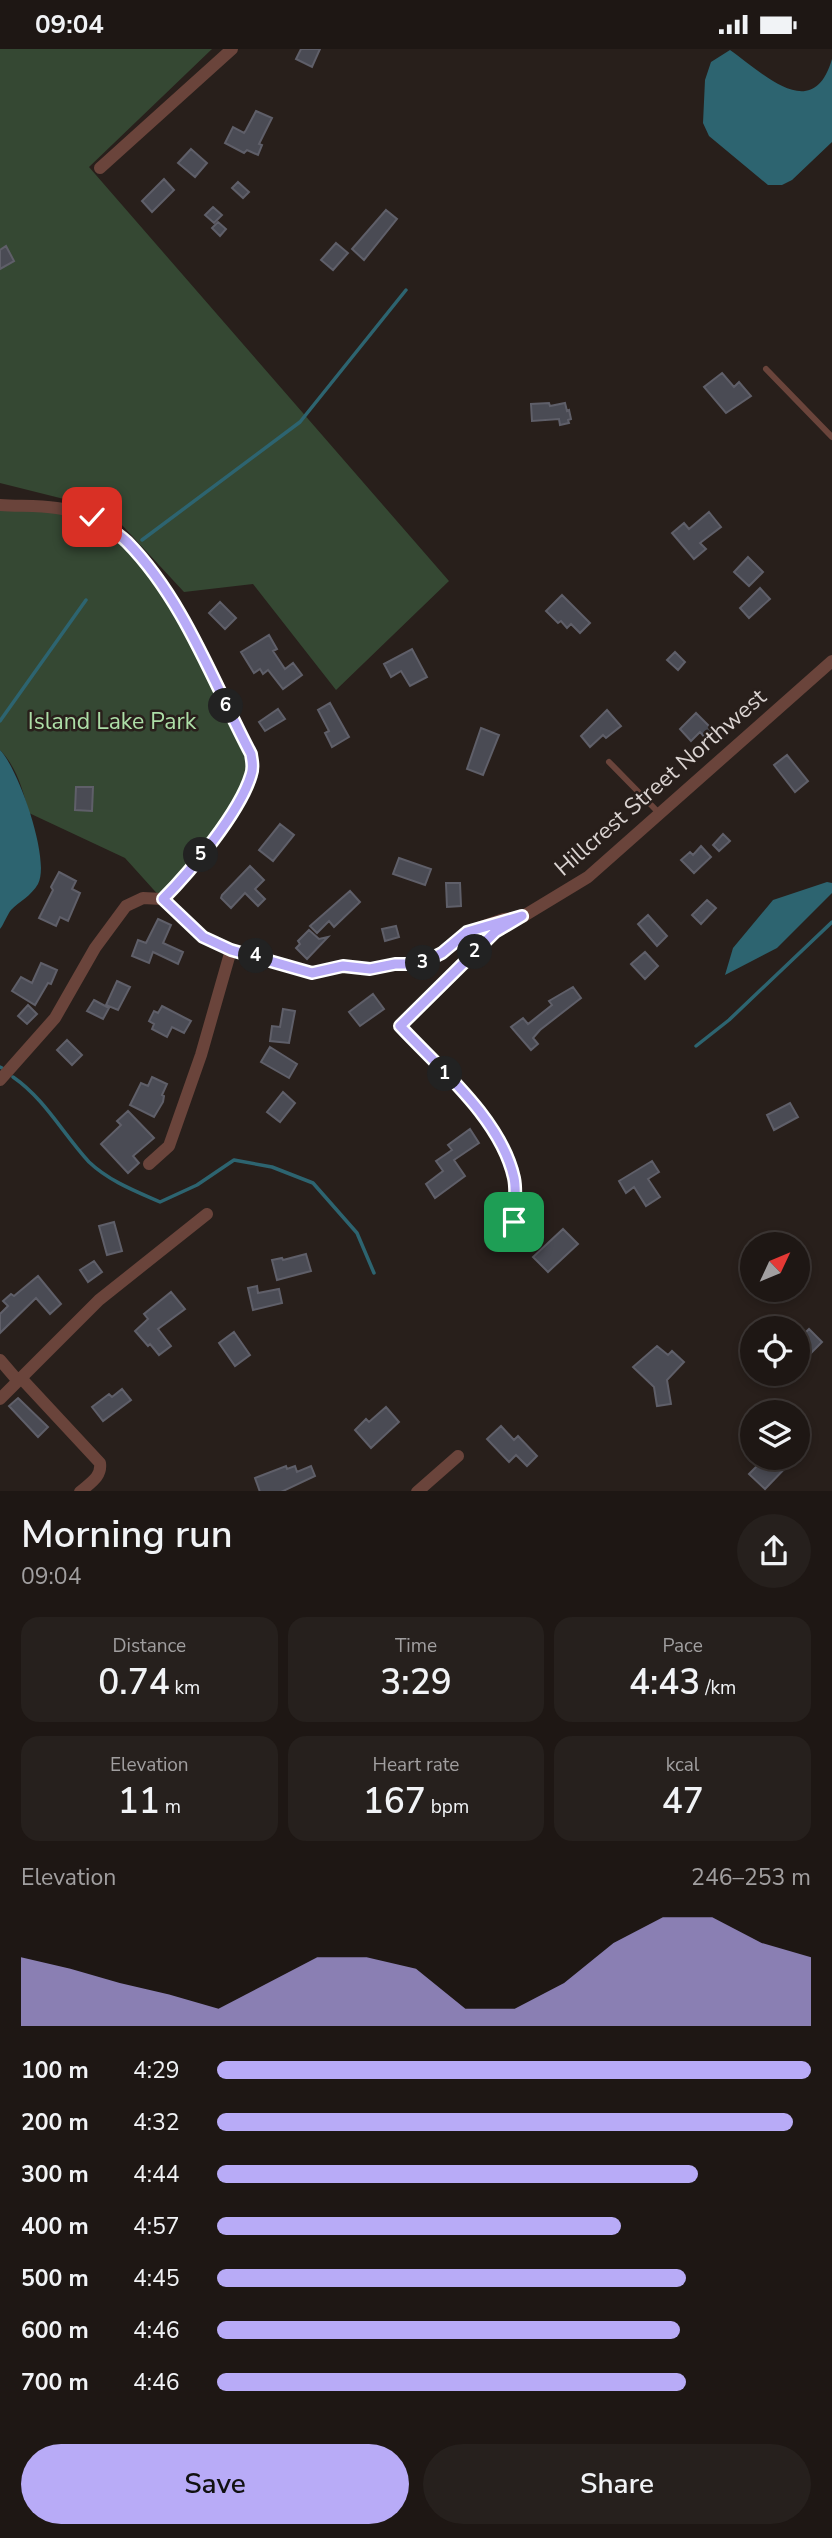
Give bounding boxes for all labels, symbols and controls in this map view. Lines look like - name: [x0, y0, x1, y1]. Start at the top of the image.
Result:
- text: 09:04: [35, 7, 104, 42]
- pin: [62, 487, 122, 547]
- icon: check: [73, 498, 111, 536]
- street label: Hillcrest Street Northwest: [548, 681, 773, 883]
- pin: 6: [208, 689, 244, 723]
- text: 6: [220, 692, 231, 718]
- park label: Island Lake Park: [28, 706, 197, 737]
- pin: 5: [184, 837, 218, 873]
- text: 5: [195, 841, 206, 867]
- pin: 2: [458, 935, 492, 969]
- text: 2: [469, 938, 480, 964]
- pin: 4: [238, 939, 274, 974]
- text: 4: [250, 942, 261, 968]
- pin: 3: [406, 946, 440, 981]
- text: 3: [417, 949, 428, 975]
- pin: 1: [428, 1056, 462, 1091]
- text: 1: [439, 1060, 450, 1086]
- pin: [484, 1192, 544, 1252]
- icon: arrive: [495, 1203, 533, 1241]
- north arrow: [740, 1232, 810, 1302]
- map controls: [740, 1232, 810, 1470]
- button: locate: [740, 1316, 810, 1386]
- button: layers: [740, 1400, 810, 1470]
- text: Morning run: [21, 1509, 233, 1560]
- button: share: [737, 1514, 811, 1588]
- text: 09:04: [21, 1561, 81, 1592]
- text: Distance: [112, 1633, 186, 1659]
- text: Time: [395, 1633, 437, 1659]
- text: Pace: [662, 1633, 703, 1659]
- text: 0.74: [98, 1659, 170, 1706]
- text: 3:29: [380, 1659, 452, 1706]
- text: 4:43: [629, 1659, 700, 1706]
- text: km: [170, 1675, 200, 1701]
- text: /km: [700, 1675, 736, 1701]
- text: Elevation: [110, 1752, 189, 1778]
- text: Heart rate: [373, 1752, 459, 1778]
- text: kcal: [666, 1752, 700, 1778]
- text: 11: [118, 1778, 160, 1825]
- text: 167: [363, 1778, 426, 1825]
- text: 47: [662, 1778, 704, 1825]
- text: m: [160, 1794, 181, 1820]
- text: bpm: [426, 1794, 469, 1820]
- text: Elevation: [21, 1862, 116, 1893]
- text: 246–253 m: [691, 1862, 811, 1893]
- text: 100 m: [21, 2055, 89, 2086]
- text: 4:29: [133, 2055, 180, 2086]
- text: 200 m: [21, 2107, 89, 2138]
- text: 4:32: [133, 2107, 180, 2138]
- text: 300 m: [21, 2159, 89, 2190]
- text: 4:44: [133, 2159, 180, 2190]
- text: 400 m: [21, 2211, 89, 2242]
- text: 4:57: [133, 2211, 180, 2242]
- text: 500 m: [21, 2263, 89, 2294]
- text: 4:45: [133, 2263, 180, 2294]
- text: 600 m: [21, 2315, 89, 2346]
- text: 4:46: [133, 2315, 180, 2346]
- text: 700 m: [21, 2367, 89, 2398]
- text: 4:46: [133, 2367, 180, 2398]
- button: Save: [21, 2444, 409, 2524]
- button: Share: [423, 2444, 811, 2524]

